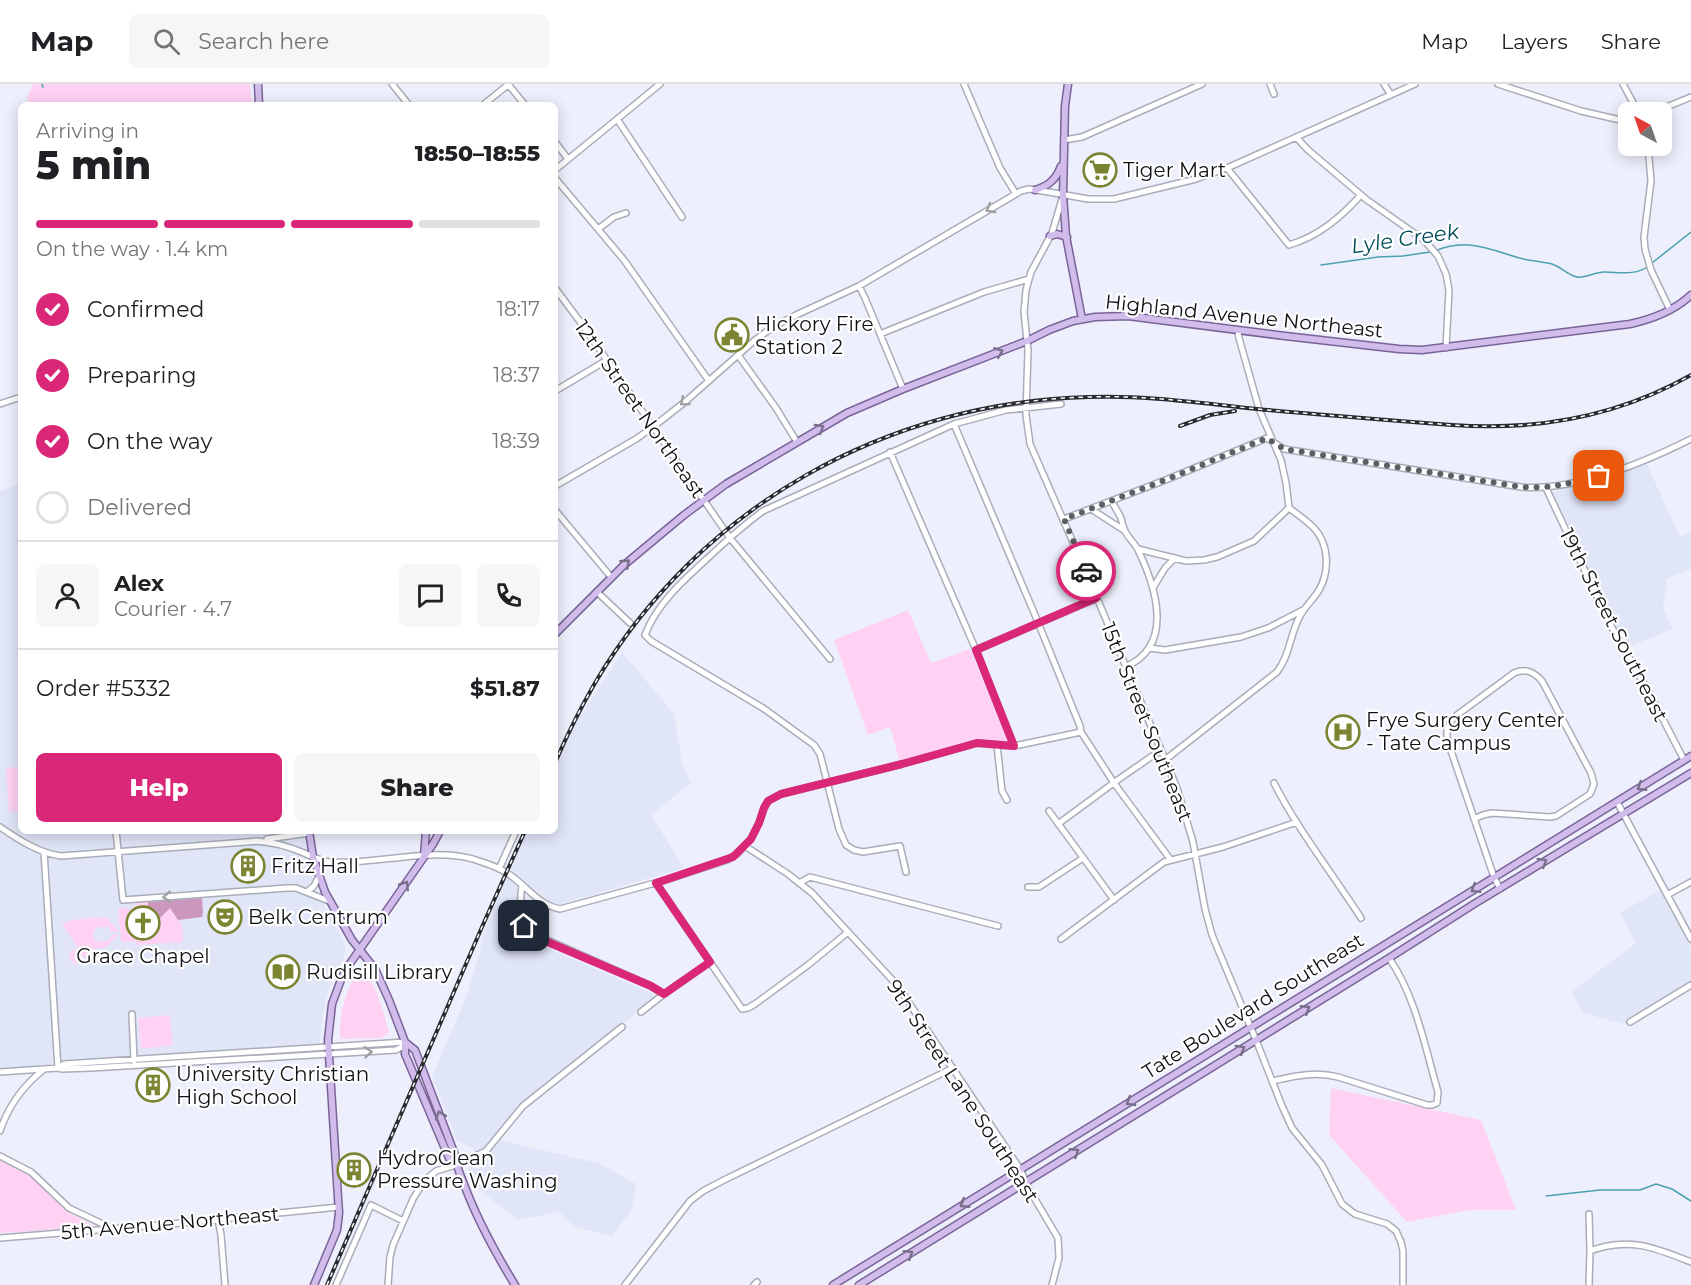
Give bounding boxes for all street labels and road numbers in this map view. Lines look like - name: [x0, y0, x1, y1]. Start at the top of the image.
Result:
- street label: Highland Avenue Northeast: [1104, 289, 1384, 343]
- street label: 12th Street Northeast: [570, 316, 710, 502]
- street label: 19th Street Southeast: [1555, 524, 1673, 726]
- street label: 15th Street Southeast: [1096, 619, 1198, 825]
- street label: Tate Boulevard Southeast: [1138, 928, 1368, 1084]
- street label: 9th Street Lane Southeast: [882, 975, 1044, 1207]
- street label: 5th Avenue Northeast: [60, 1201, 280, 1245]

